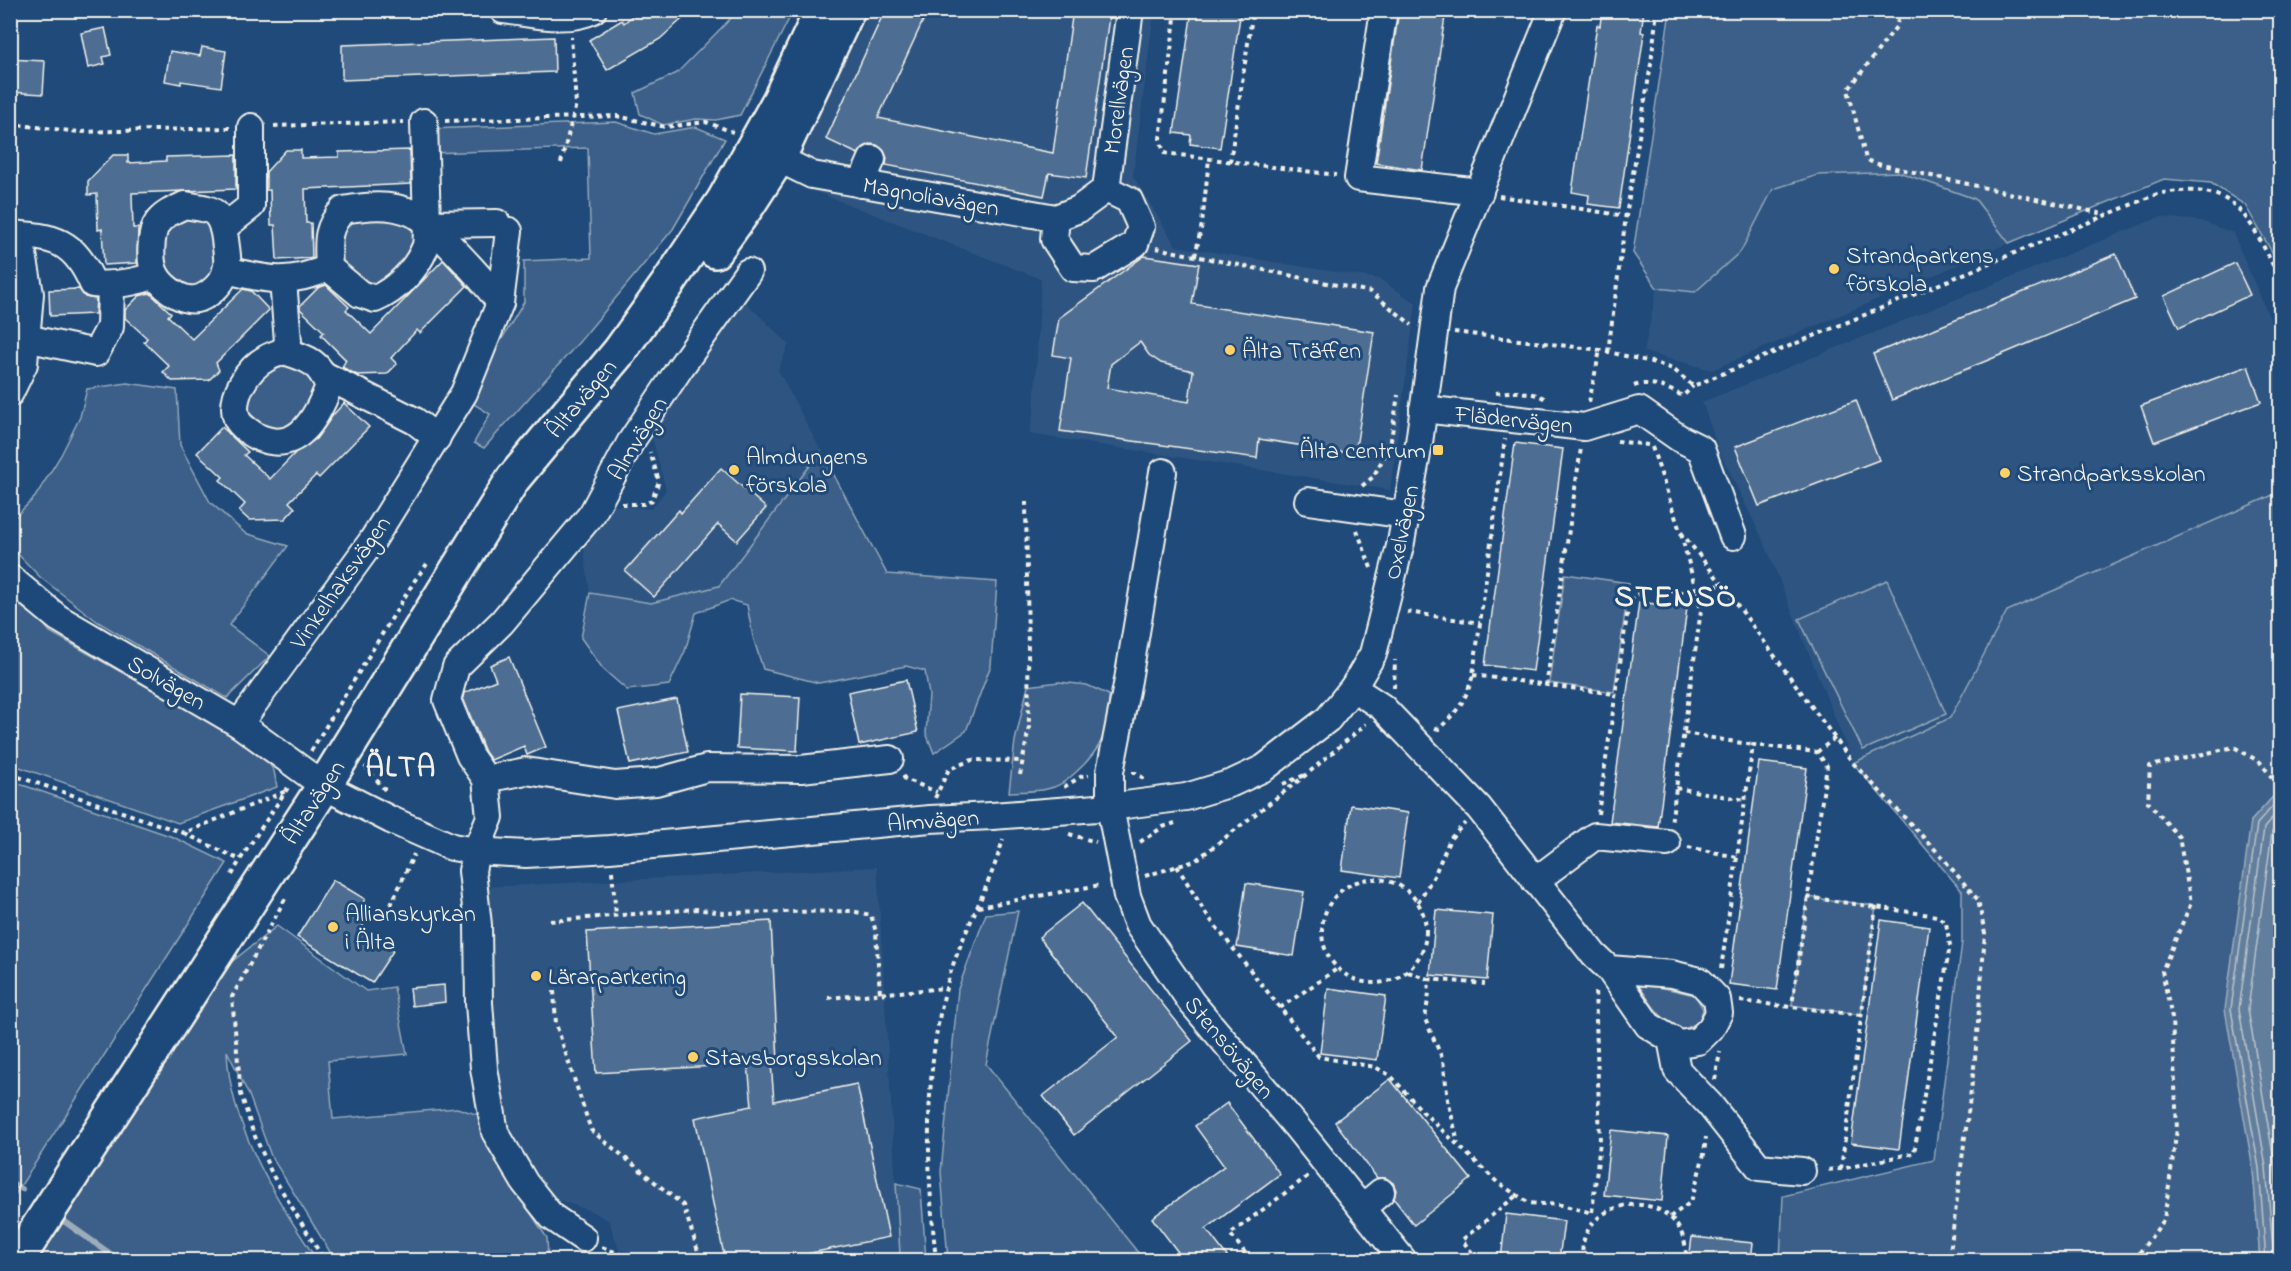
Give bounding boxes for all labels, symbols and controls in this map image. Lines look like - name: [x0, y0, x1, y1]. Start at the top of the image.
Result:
- street label: Morellvägen: [1096, 44, 1145, 156]
- street label: Magnoliavägen: [860, 169, 1002, 228]
- place label: Strandparkens förskola: [1846, 240, 1994, 303]
- marker: Strandparkens förskola: [1827, 262, 1841, 276]
- place label: Älta Träffen: [1242, 335, 1361, 370]
- marker: Älta Träffen: [1223, 343, 1237, 357]
- street label: Ältavägen: [539, 352, 627, 447]
- street label: Almvägen: [600, 391, 678, 488]
- street label: Flädervägen: [1452, 398, 1574, 445]
- place label: Älta centrum: [1299, 435, 1426, 470]
- place label: Almdungens förskola: [746, 441, 868, 504]
- marker: Älta centrum: [1431, 443, 1445, 457]
- place label: Strandparksskolan: [2017, 458, 2206, 493]
- marker: Almdungens förskola: [727, 463, 741, 477]
- marker: Strandparksskolan: [1998, 466, 2012, 480]
- street label: Oxelvägen: [1376, 482, 1431, 583]
- street label: Vinkelhaksvägen: [282, 510, 401, 658]
- district label: STENSÖ: [1615, 577, 1737, 621]
- street label: Solvägen: [120, 648, 212, 721]
- district label: ÄLTA: [365, 747, 437, 791]
- street label: Ältavägen: [275, 754, 356, 853]
- street label: Almvägen: [886, 802, 980, 843]
- place label: Allianskyrkan i Älta: [345, 898, 476, 961]
- marker: Allianskyrkan i Älta: [326, 920, 340, 934]
- place label: Lärarparkering: [548, 961, 686, 996]
- marker: Lärarparkering: [529, 969, 543, 983]
- street label: Stensövägen: [1174, 989, 1282, 1108]
- place label: Stavsborgsskolan: [705, 1042, 882, 1077]
- marker: Stavsborgsskolan: [686, 1050, 700, 1064]

